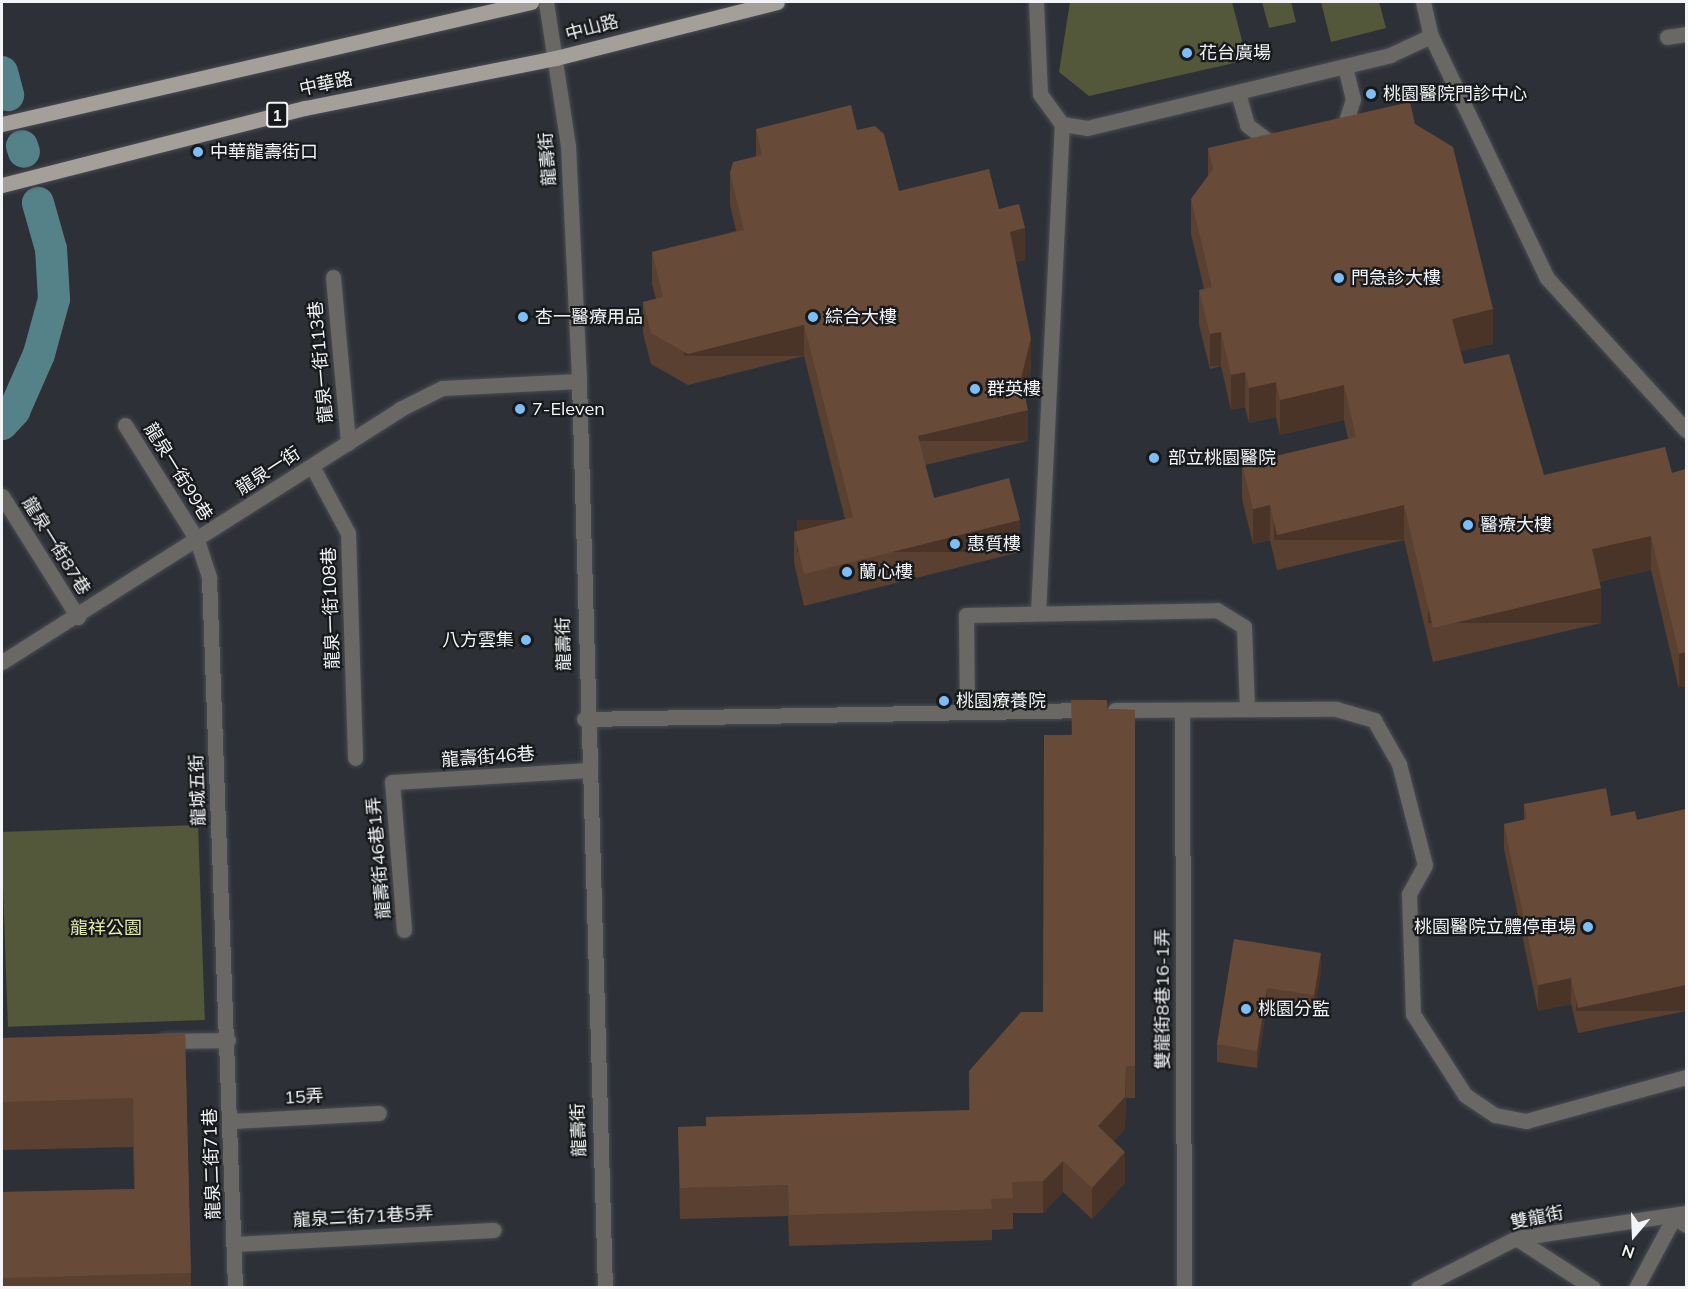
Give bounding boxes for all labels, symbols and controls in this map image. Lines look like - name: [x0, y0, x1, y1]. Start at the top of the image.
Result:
- street label: 中山路: [563, 11, 621, 45]
- place label: 花台廣場: [1199, 42, 1271, 64]
- marker: 花台廣場: [1180, 46, 1194, 60]
- street label: 中華路: [297, 68, 355, 100]
- place label: 桃園醫院門診中心: [1383, 83, 1527, 105]
- marker: 桃園醫院門診中心: [1364, 87, 1378, 101]
- road number: 1: [265, 102, 289, 128]
- street label: 龍壽街: [535, 131, 561, 187]
- place label: 中華龍壽街口: [210, 141, 318, 163]
- marker: 中華龍壽街口: [191, 145, 205, 159]
- place label: 門急診大樓: [1351, 267, 1441, 289]
- marker: 門急診大樓: [1332, 271, 1346, 285]
- street label: 龍泉一街113巷: [305, 300, 337, 424]
- place label: 杏一醫療用品: [535, 306, 643, 328]
- place label: 綜合大樓: [825, 306, 897, 328]
- marker: 杏一醫療用品: [516, 310, 530, 324]
- marker: 綜合大樓: [806, 310, 820, 324]
- place label: 群英樓: [987, 378, 1041, 400]
- marker: 群英樓: [968, 382, 982, 396]
- place label: 7-Eleven: [532, 398, 605, 420]
- marker: 7-Eleven: [513, 402, 527, 416]
- street label: 龍泉一街99巷: [139, 419, 217, 525]
- street label: 龍泉一街: [232, 442, 304, 500]
- place label: 部立桃園醫院: [1168, 447, 1276, 469]
- marker: 部立桃園醫院: [1145, 449, 1163, 467]
- street label: 龍泉一街87巷: [17, 493, 95, 599]
- place label: 醫療大樓: [1480, 514, 1552, 536]
- marker: 醫療大樓: [1461, 518, 1475, 532]
- place label: 惠質樓: [967, 533, 1021, 555]
- marker: 惠質樓: [948, 537, 962, 551]
- street label: 龍泉一街108巷: [318, 546, 344, 670]
- place label: 蘭心樓: [859, 561, 913, 583]
- marker: 蘭心樓: [840, 565, 854, 579]
- street label: 龍壽街: [553, 617, 575, 671]
- place label: 八方雲集: [442, 629, 514, 651]
- marker: 八方雲集: [519, 633, 533, 647]
- place label: 桃園療養院: [956, 690, 1046, 712]
- marker: 桃園療養院: [937, 694, 951, 708]
- street label: 龍壽街46巷: [441, 743, 535, 771]
- street label: 龍城五街: [186, 754, 210, 826]
- street label: 龍壽街46巷1弄: [363, 796, 395, 920]
- place label: 桃園醫院立體停車場: [1414, 916, 1576, 938]
- park label: 龍祥公園: [70, 917, 142, 939]
- marker: 桃園醫院立體停車場: [1581, 920, 1595, 934]
- street label: 雙龍街8巷16-1弄: [1152, 929, 1174, 1069]
- place label: 桃園分監: [1258, 998, 1330, 1020]
- marker: 桃園分監: [1239, 1002, 1253, 1016]
- street label: 15弄: [284, 1085, 324, 1109]
- street label: 龍壽街: [567, 1103, 591, 1157]
- street label: 龍泉二街71巷: [199, 1108, 225, 1220]
- street label: 雙龍街: [1508, 1202, 1566, 1234]
- street label: 龍泉二街71巷5弄: [292, 1203, 434, 1231]
- north arrow: [1604, 1205, 1664, 1265]
- text: N: [1619, 1241, 1637, 1263]

